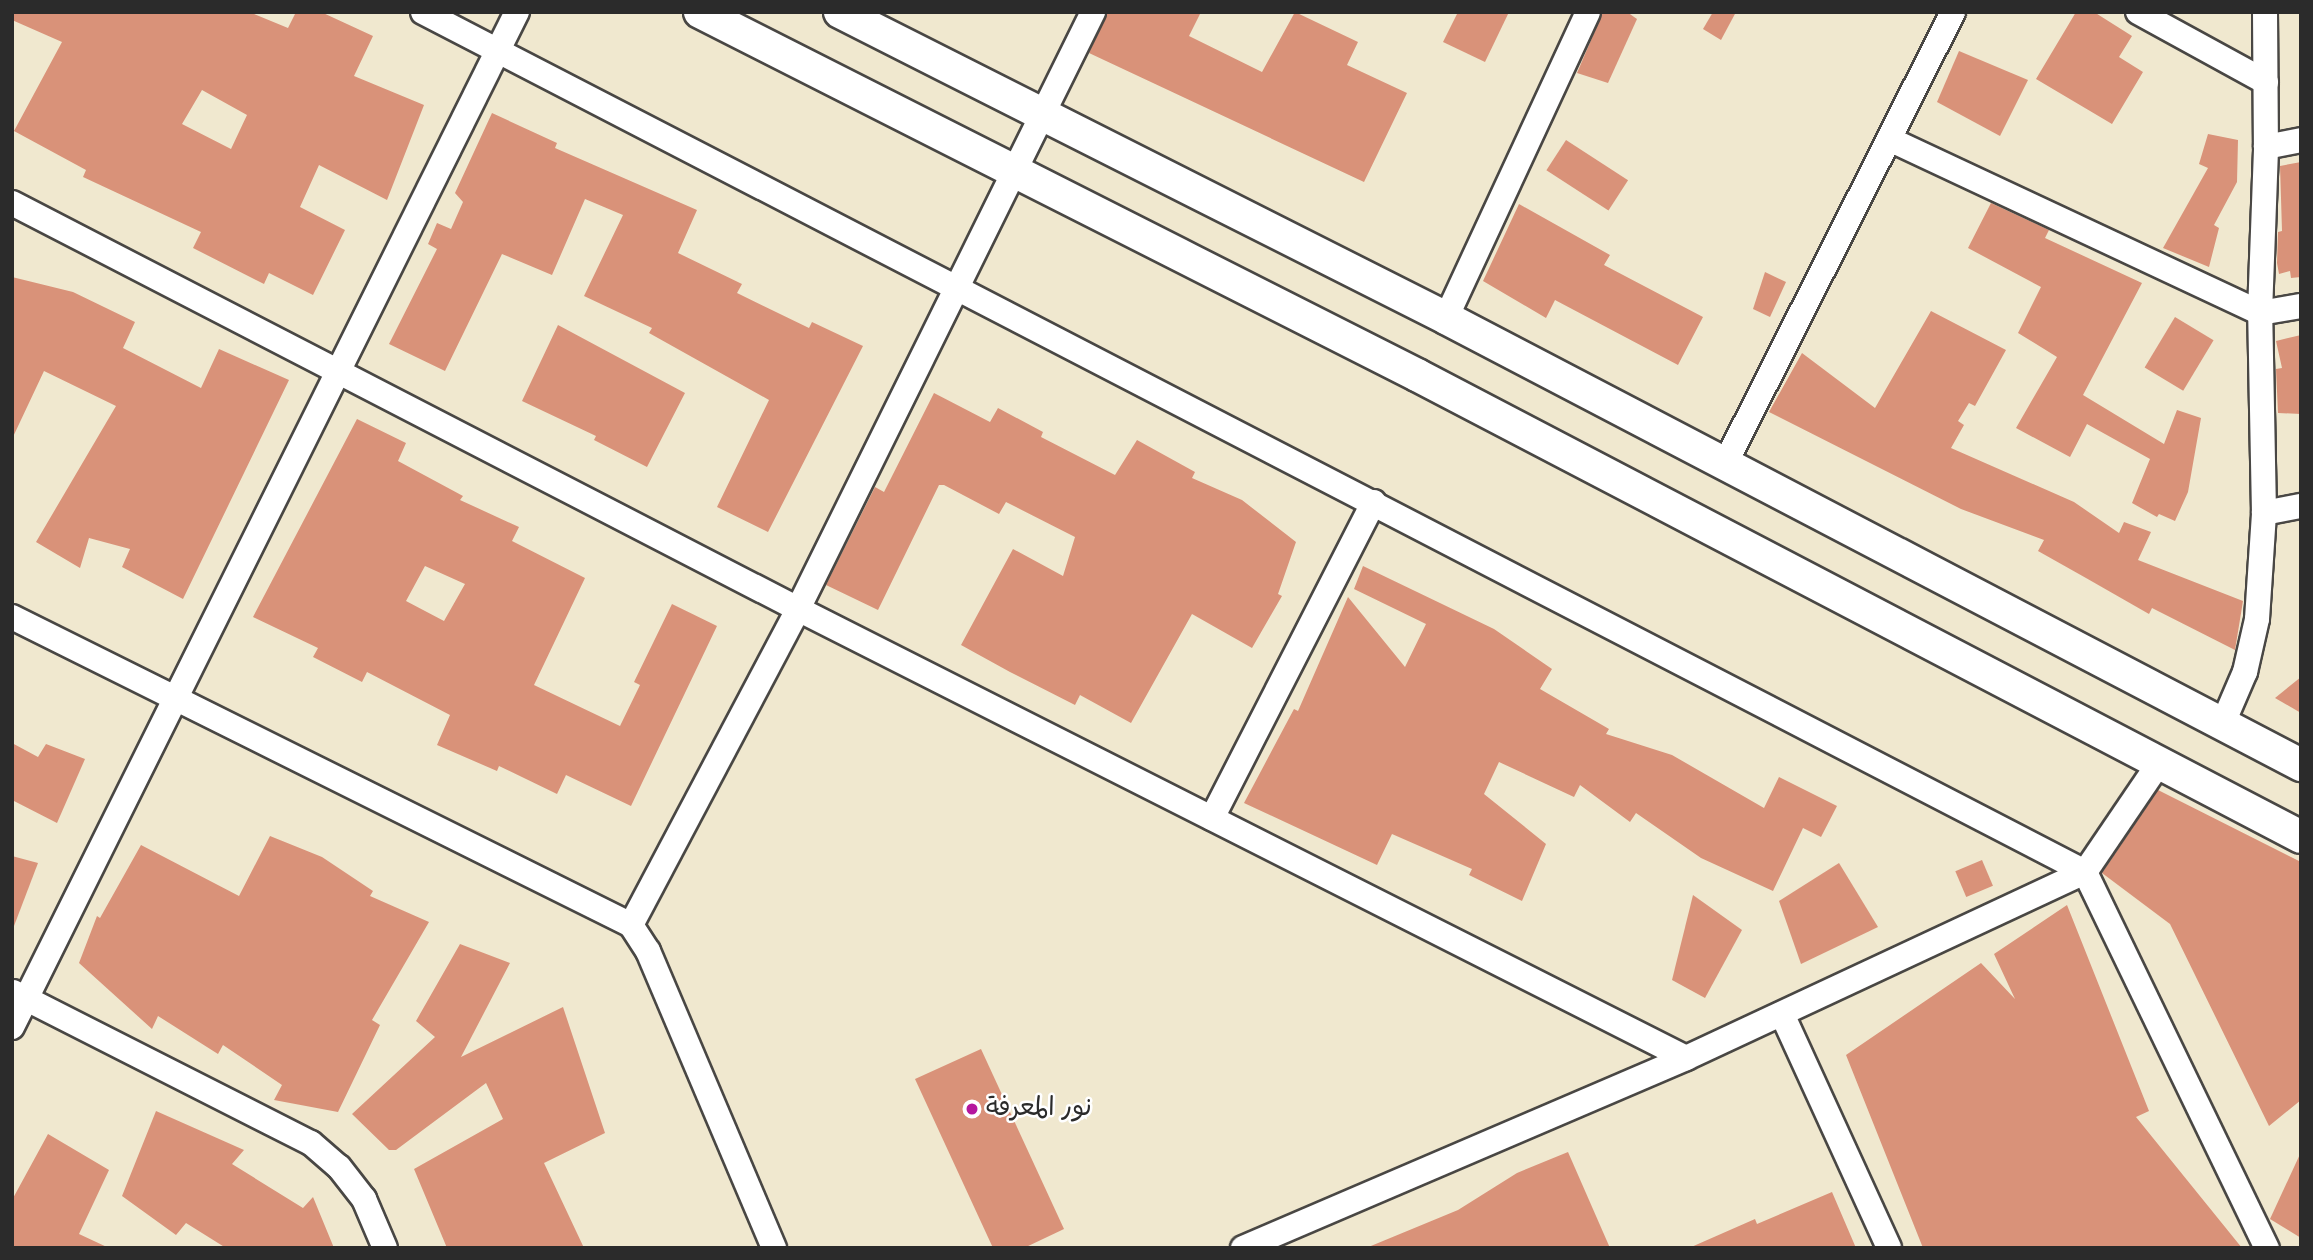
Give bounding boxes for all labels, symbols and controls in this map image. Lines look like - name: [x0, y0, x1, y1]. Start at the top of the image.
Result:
- place label: نور المعرفة: [986, 1093, 1092, 1125]
- marker: نور المعرفة: [964, 1101, 980, 1117]

